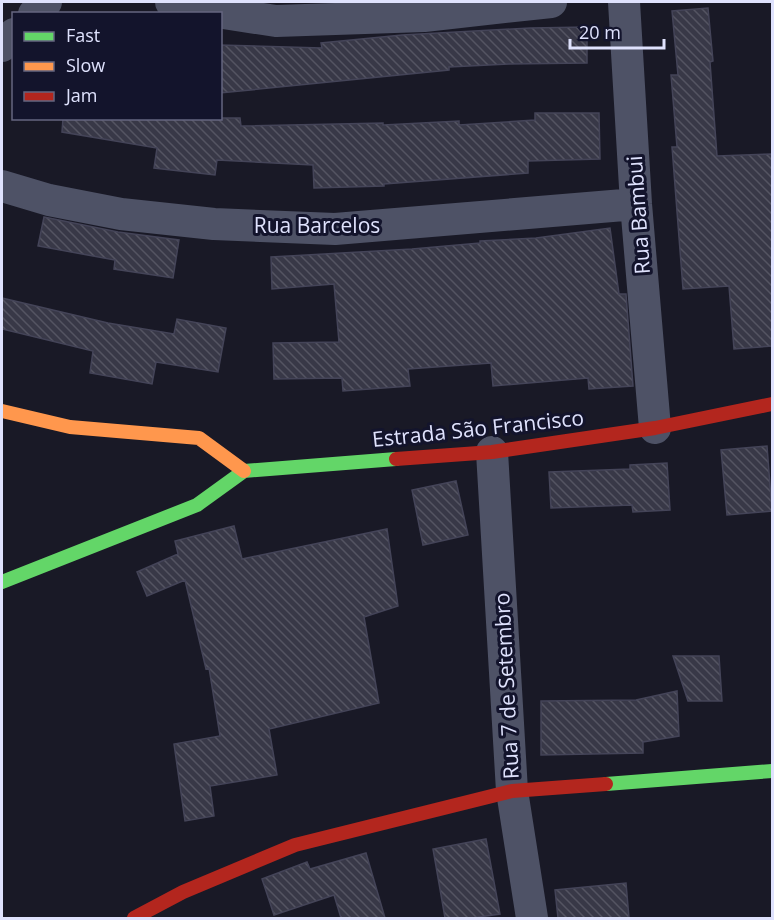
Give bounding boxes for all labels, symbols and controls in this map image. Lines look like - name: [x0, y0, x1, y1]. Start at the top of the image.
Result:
- legend: [12, 12, 222, 120]
- scale bar: [570, 12, 664, 50]
- text: 20 m: [579, 20, 621, 44]
- text: Fast: [66, 23, 100, 47]
- text: Slow: [66, 53, 105, 77]
- text: Jam: [64, 83, 98, 107]
- street label: Rua Bambui: [620, 155, 656, 275]
- street label: Rua Barcelos: [254, 211, 380, 239]
- street label: Estrada São Francisco: [371, 403, 585, 453]
- street label: Rua 7 de Setembro: [487, 592, 525, 780]

